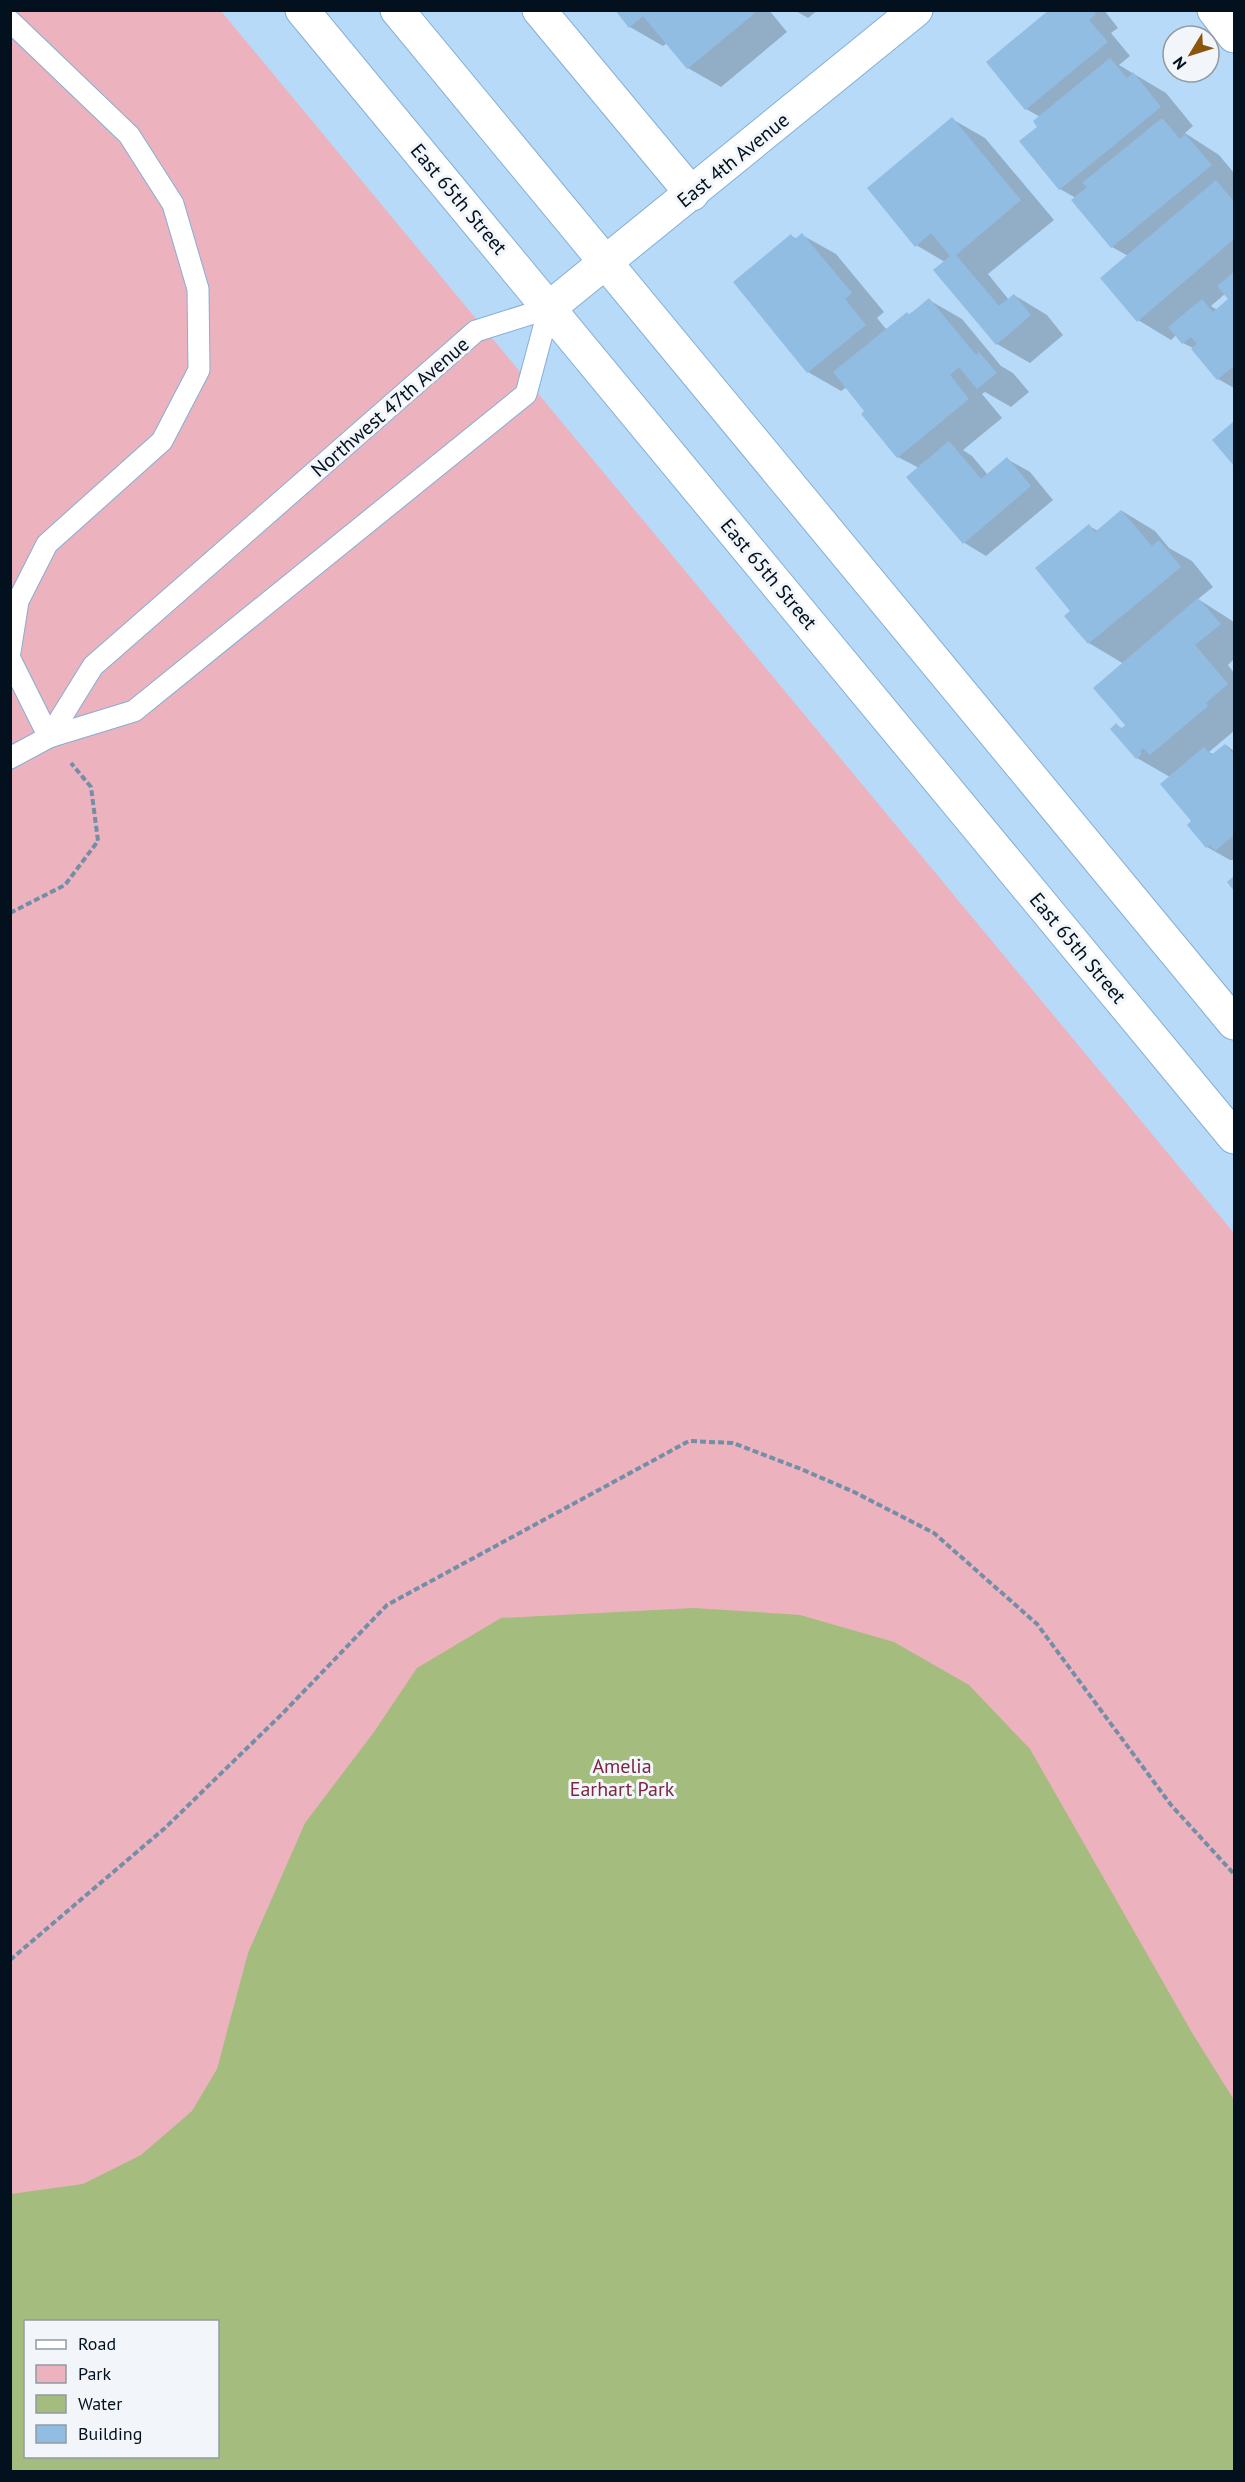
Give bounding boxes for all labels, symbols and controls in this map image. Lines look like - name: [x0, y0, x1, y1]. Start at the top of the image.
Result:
- north arrow: [1161, 24, 1221, 84]
- text: N: [1168, 53, 1190, 74]
- street label: East 4th Avenue: [672, 107, 794, 213]
- street label: East 65th Street: [405, 138, 513, 260]
- street label: Northwest 47th Avenue: [306, 331, 474, 483]
- street label: East 65th Street: [715, 513, 823, 635]
- street label: East 65th Street: [1024, 887, 1132, 1009]
- park label: Amelia Earhart Park: [570, 1753, 675, 1802]
- legend: [24, 2320, 219, 2458]
- text: Road: [78, 2332, 116, 2355]
- text: Park: [78, 2362, 111, 2385]
- text: Water: [78, 2392, 122, 2415]
- text: Building: [78, 2422, 142, 2445]

